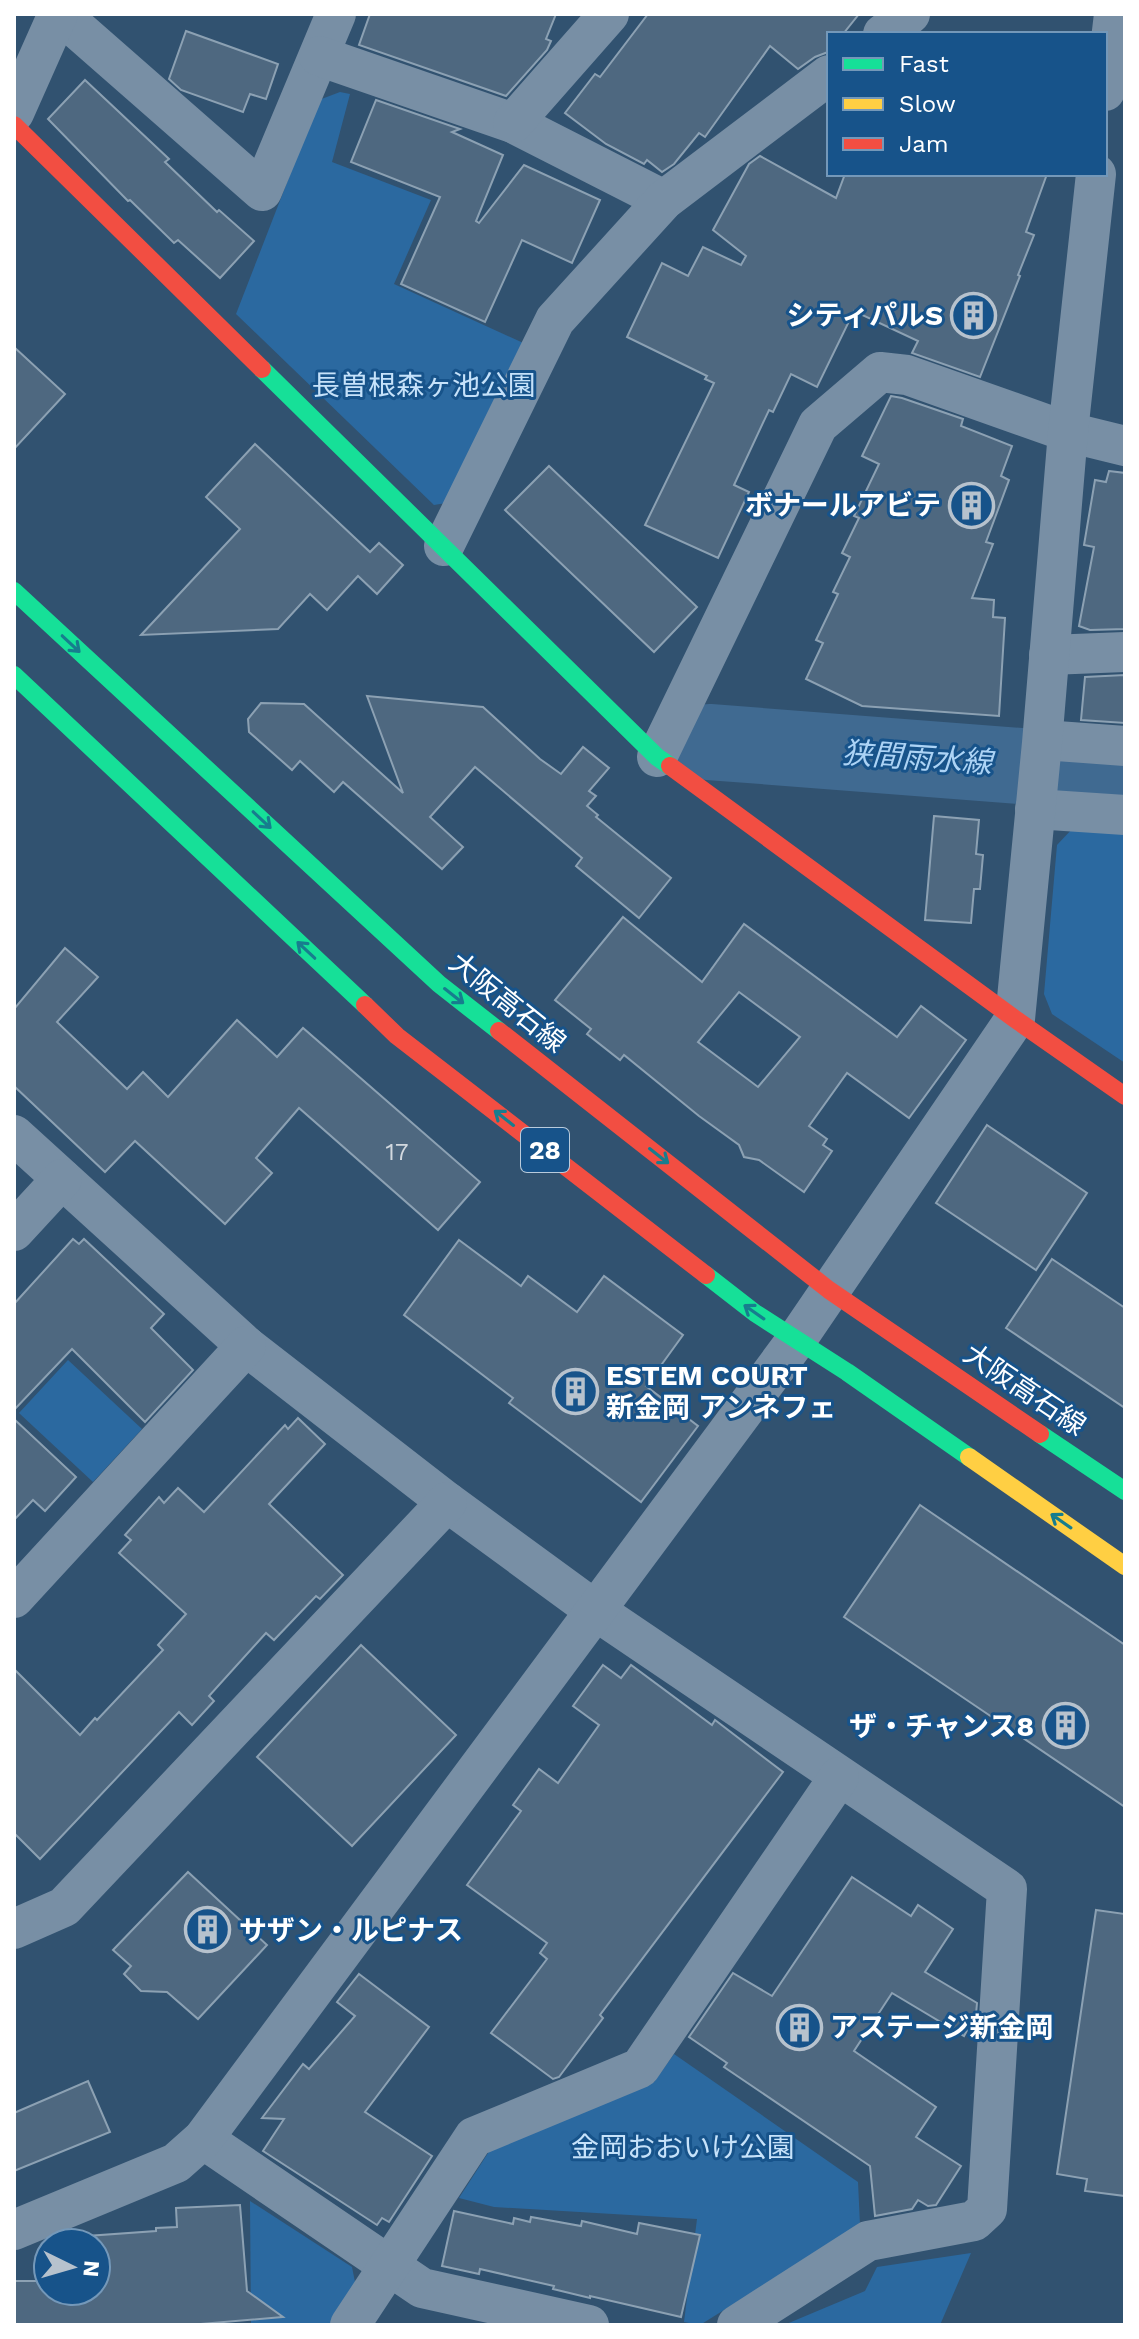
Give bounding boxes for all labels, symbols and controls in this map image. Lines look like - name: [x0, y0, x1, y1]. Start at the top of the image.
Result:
- legend: [827, 32, 1107, 176]
- text: Fast: [899, 50, 949, 78]
- text: Slow: [899, 90, 956, 118]
- text: Jam: [899, 130, 949, 158]
- building icon: シティパルS: [950, 291, 998, 339]
- place label: シティパルS: [787, 299, 943, 332]
- park label: 長曽根森ヶ池公園: [312, 369, 536, 402]
- building icon: ボナールアビテ: [948, 481, 996, 529]
- place label: ボナールアビテ: [745, 489, 941, 522]
- one-way arrow: [61, 634, 81, 652]
- water label: 狭間雨水線: [841, 735, 997, 780]
- one-way arrow: [252, 811, 272, 829]
- one-way arrow: [296, 941, 316, 960]
- street label: 大阪高石線: [443, 946, 572, 1059]
- one-way arrow: [443, 987, 464, 1004]
- one-way arrow: [494, 1110, 515, 1127]
- road number: 28: [521, 1128, 569, 1172]
- house number: 17: [386, 1138, 408, 1166]
- one-way arrow: [648, 1148, 669, 1165]
- one-way arrow: [743, 1304, 765, 1320]
- street label: 大阪高石線: [957, 1337, 1092, 1442]
- place label: ESTEM COURT 新金岡 アンネフェ: [606, 1359, 836, 1424]
- building icon: ESTEM COURT 新金岡 アンネフェ: [551, 1367, 599, 1415]
- one-way arrow: [1051, 1513, 1073, 1529]
- building icon: ザ・チャンス8: [1041, 1702, 1089, 1750]
- place label: ザ・チャンス8: [849, 1710, 1034, 1743]
- building icon: サザン・ルピナス: [184, 1906, 232, 1954]
- place label: サザン・ルピナス: [239, 1914, 463, 1947]
- building icon: アステージ新金岡: [775, 2003, 823, 2051]
- place label: アステージ新金岡: [830, 2011, 1053, 2044]
- park label: 金岡おおいけ公園: [571, 2131, 795, 2164]
- north arrow: [32, 2227, 112, 2307]
- text: N: [78, 2259, 105, 2278]

